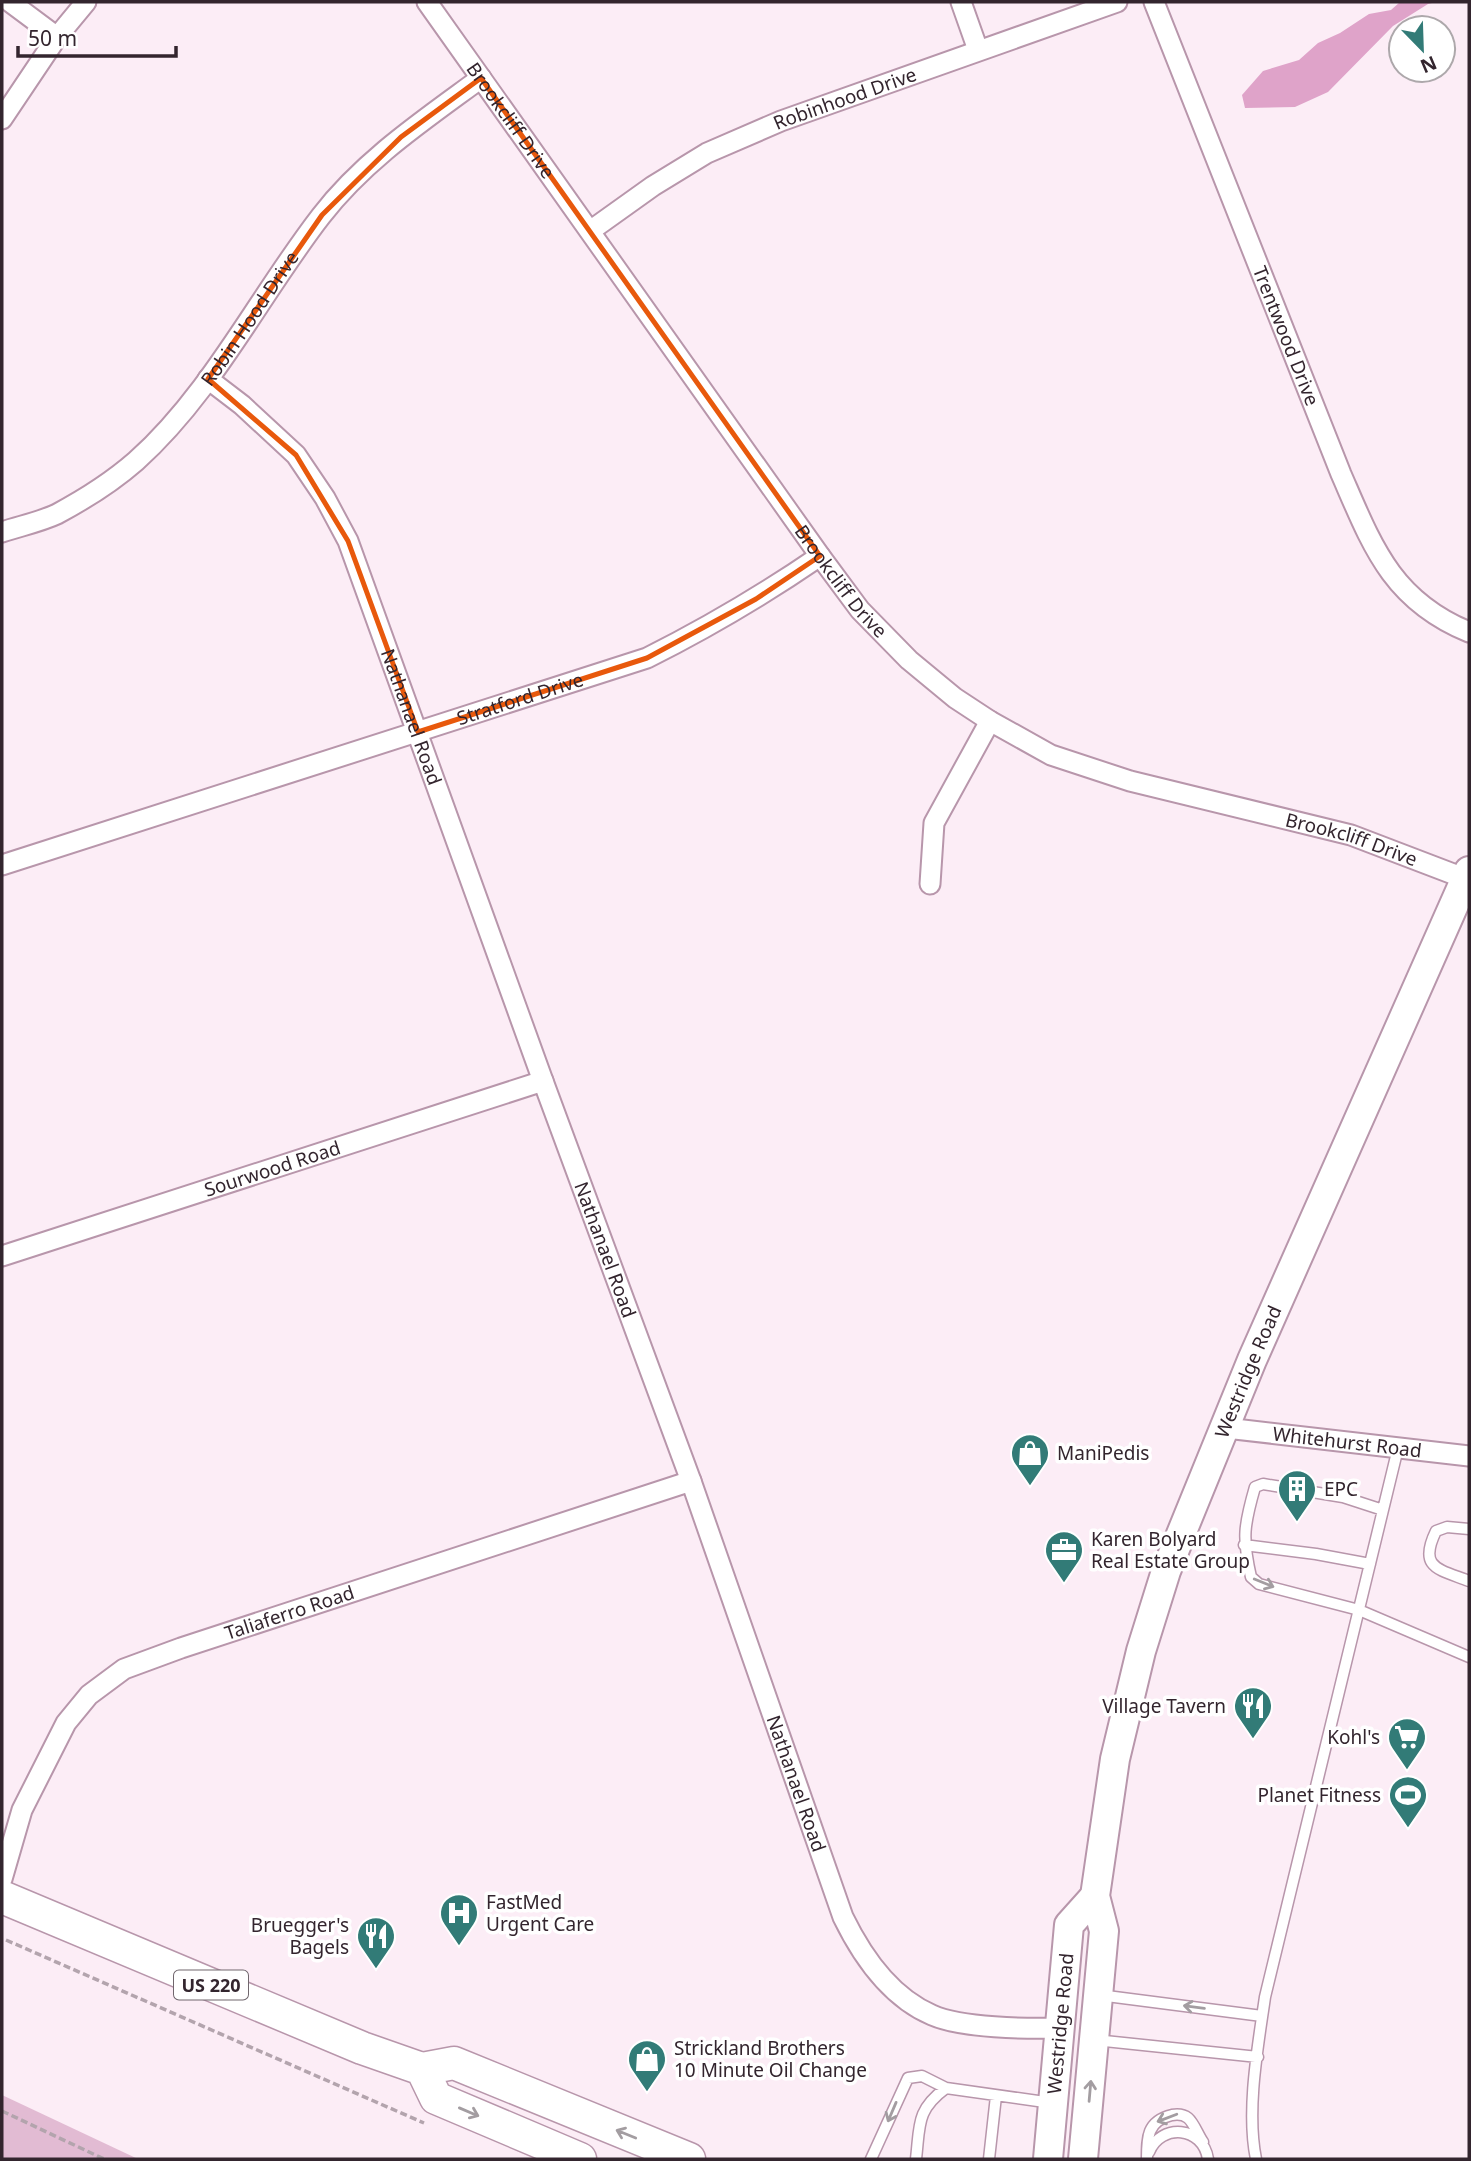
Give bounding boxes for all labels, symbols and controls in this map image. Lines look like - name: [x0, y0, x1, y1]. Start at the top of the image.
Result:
- scale bar: [18, 14, 175, 58]
- north arrow: [1387, 14, 1457, 84]
- text: 50 m: [28, 24, 77, 52]
- text: N: [1416, 50, 1441, 80]
- street label: Brookcliff Drive: [461, 57, 561, 184]
- street label: Robinhood Drive: [769, 61, 920, 136]
- street label: Robin Hood Drive: [195, 246, 304, 391]
- street label: Trentwood Drive: [1247, 262, 1326, 409]
- street label: Brookcliff Drive: [789, 519, 893, 643]
- street label: Nathanael Road: [375, 645, 448, 789]
- street label: Stratford Drive: [453, 666, 587, 731]
- street label: Brookcliff Drive: [1283, 806, 1421, 872]
- street label: Sourwood Road: [201, 1134, 344, 1203]
- street label: Nathanael Road: [568, 1178, 642, 1321]
- street label: Westridge Road: [1209, 1301, 1288, 1442]
- street label: Whitehurst Road: [1271, 1420, 1423, 1463]
- shop icon: ManiPedis: [1009, 1432, 1051, 1487]
- place label: ManiPedis: [1057, 1440, 1149, 1466]
- building icon: EPC: [1276, 1468, 1318, 1523]
- place label: EPC: [1324, 1476, 1358, 1502]
- place label: Karen Bolyard Real Estate Group: [1091, 1526, 1250, 1574]
- office icon: Karen Bolyard Real Estate Group: [1043, 1529, 1085, 1584]
- one-way arrow: [1253, 1578, 1274, 1591]
- street label: Taliaferro Road: [221, 1579, 358, 1646]
- restaurant icon: Village Tavern: [1232, 1685, 1274, 1740]
- place label: Village Tavern: [1102, 1693, 1226, 1719]
- street label: Nathanael Road: [761, 1712, 832, 1855]
- supermarket icon: Kohl's: [1386, 1716, 1428, 1771]
- place label: Kohl's: [1327, 1724, 1380, 1750]
- sports icon: Planet Fitness: [1387, 1774, 1429, 1829]
- place label: Planet Fitness: [1257, 1782, 1381, 1808]
- place label: FastMed Urgent Care: [486, 1889, 594, 1937]
- hospital icon: FastMed Urgent Care: [438, 1892, 480, 1947]
- place label: Bruegger's Bagels: [251, 1912, 349, 1960]
- restaurant icon: Bruegger's Bagels: [355, 1915, 397, 1970]
- street label: Westridge Road: [1041, 1952, 1079, 2095]
- road number: US 220: [174, 1970, 248, 1999]
- one-way arrow: [1183, 2001, 1206, 2014]
- place label: Strickland Brothers 10 Minute Oil Change: [674, 2035, 867, 2083]
- shop icon: Strickland Brothers 10 Minute Oil Change: [626, 2038, 668, 2093]
- one-way arrow: [1084, 2080, 1097, 2103]
- one-way arrow: [884, 2100, 897, 2122]
- one-way arrow: [458, 2107, 480, 2120]
- one-way arrow: [1157, 2113, 1178, 2125]
- one-way arrow: [616, 2126, 637, 2139]

